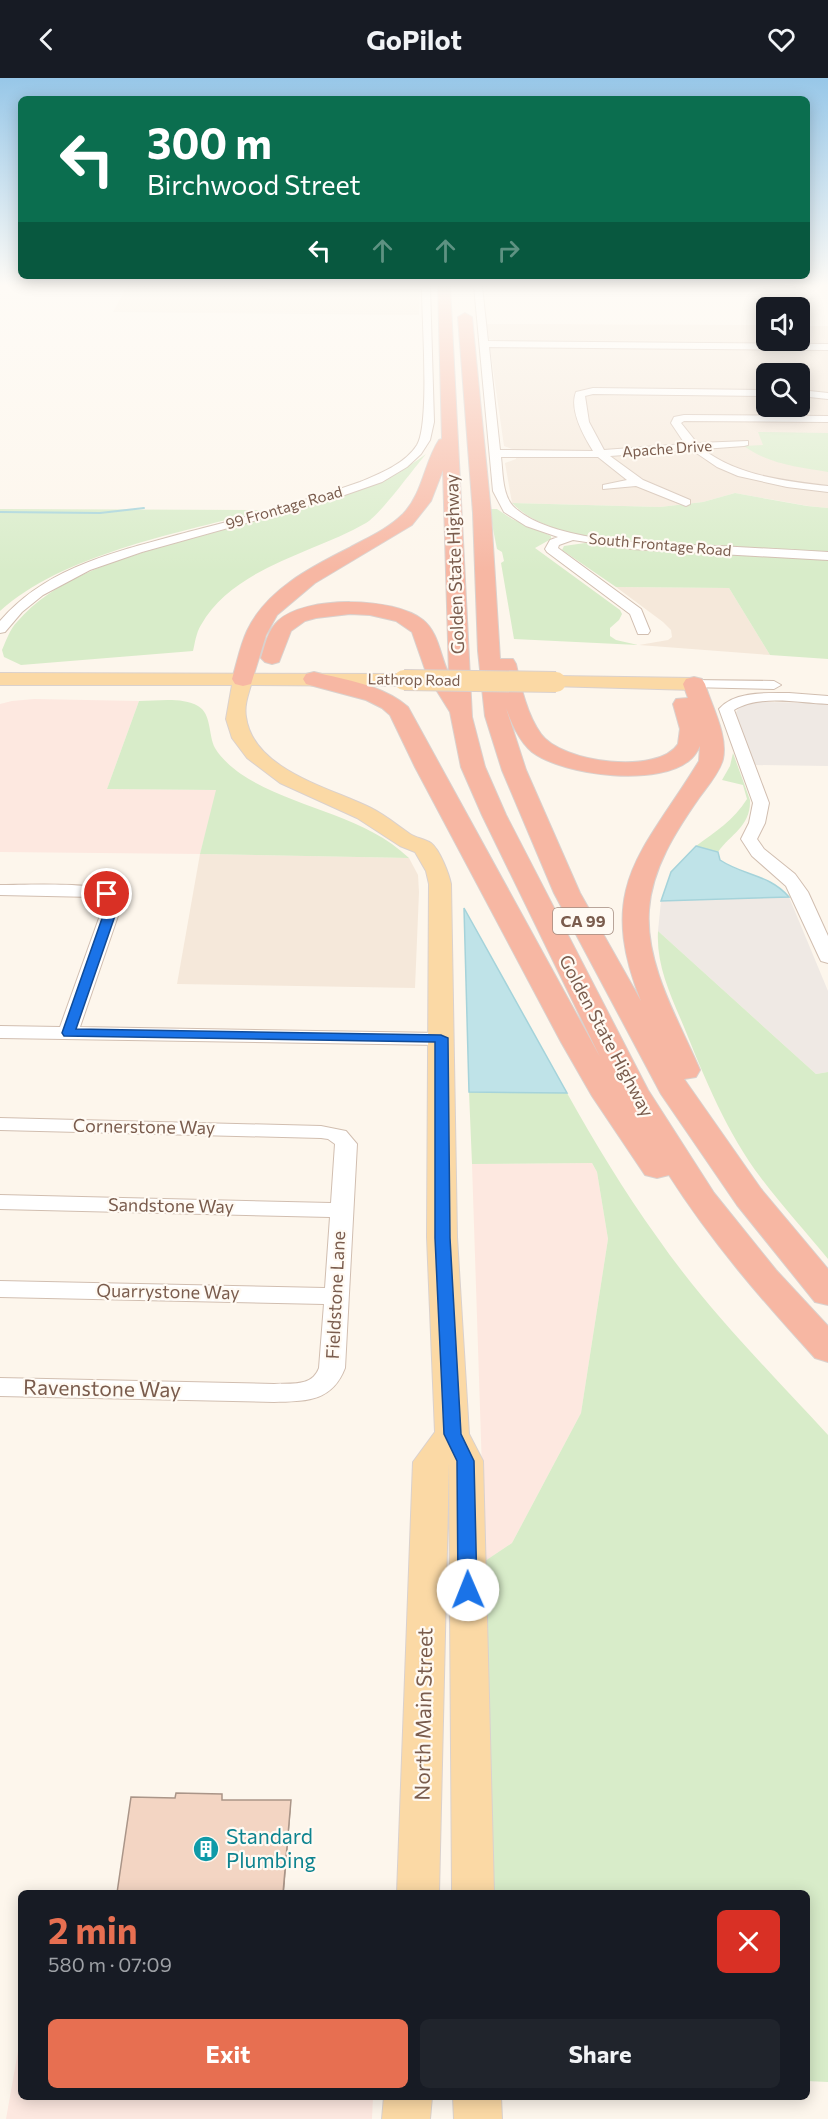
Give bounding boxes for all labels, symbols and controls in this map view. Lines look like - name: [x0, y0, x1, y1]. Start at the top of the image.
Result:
- icon: back: [30, 23, 63, 56]
- text: GoPilot: [366, 23, 462, 56]
- icon: heart: [765, 23, 798, 56]
- text: 300 m: [147, 116, 272, 168]
- icon: left: [48, 120, 126, 198]
- text: Birchwood Street: [147, 168, 361, 201]
- icon: left: [303, 234, 336, 267]
- icon: ahead: [366, 234, 399, 267]
- icon: ahead: [429, 234, 462, 267]
- icon: right: [492, 234, 525, 267]
- map controls: [756, 297, 810, 417]
- button: sound: [756, 297, 810, 351]
- button: search: [756, 363, 810, 417]
- street label: Apache Drive: [621, 436, 713, 460]
- street label: Golden State Highway: [440, 474, 468, 655]
- street label: 99 Frontage Road: [223, 482, 344, 532]
- street label: South Frontage Road: [588, 529, 732, 559]
- street label: Lathrop Road: [368, 669, 460, 689]
- pin: [81, 868, 132, 919]
- icon: arrive: [90, 877, 123, 910]
- road number: CA 99: [553, 908, 613, 934]
- street label: Golden State Highway: [555, 951, 659, 1120]
- street label: Cornerstone Way: [73, 1114, 215, 1138]
- street label: Sandstone Way: [108, 1193, 234, 1217]
- street label: Fieldstone Lane: [321, 1230, 349, 1360]
- street label: Quarrystone Way: [96, 1279, 240, 1303]
- street label: Ravenstone Way: [23, 1374, 181, 1401]
- position arrow: [436, 1558, 500, 1622]
- street label: North Main Street: [408, 1627, 437, 1801]
- place label: Standard Plumbing: [226, 1823, 316, 1872]
- building icon: Standard Plumbing: [191, 1834, 221, 1864]
- text: 2 min: [48, 1907, 138, 1951]
- button: close: [717, 1910, 780, 1973]
- text: 580 m · 07:09: [48, 1952, 172, 1976]
- button: Exit: [48, 2019, 408, 2088]
- button: Share: [420, 2019, 780, 2088]

